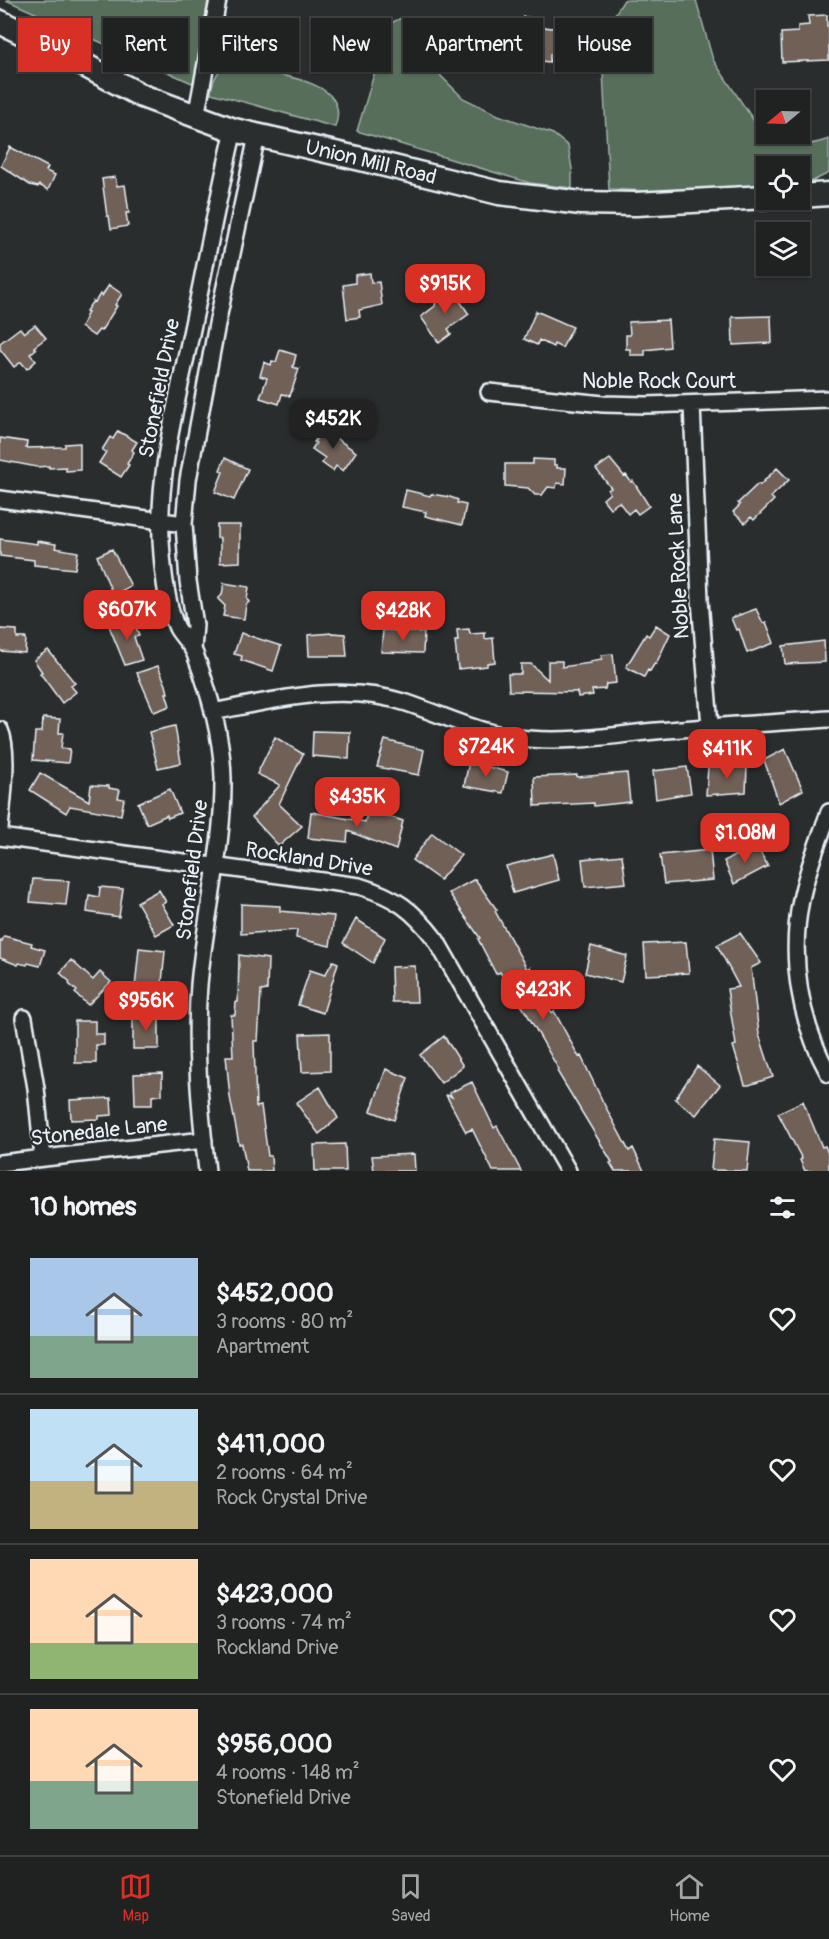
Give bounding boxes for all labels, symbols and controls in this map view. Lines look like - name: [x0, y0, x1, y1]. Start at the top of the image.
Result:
- chip: Buy: [18, 18, 91, 72]
- chip: Rent: [103, 18, 188, 72]
- chip: Filters: [200, 18, 299, 72]
- chip: New: [311, 18, 391, 72]
- chip: Apartment: [403, 18, 543, 72]
- chip: House: [555, 18, 652, 72]
- north arrow: [756, 90, 810, 144]
- map controls: [756, 90, 810, 276]
- street label: Union Mill Road: [303, 134, 439, 191]
- button: locate: [756, 156, 810, 210]
- button: layers: [756, 222, 810, 276]
- pin: $915K: [403, 264, 487, 315]
- text: $915K: [419, 271, 471, 296]
- street label: Stonefield Drive: [133, 316, 186, 460]
- street label: Noble Rock Court: [582, 368, 736, 395]
- pin: $452K: [291, 399, 375, 450]
- text: $452K: [305, 406, 361, 431]
- street label: Noble Rock Lane: [661, 492, 696, 640]
- pin: $607K: [85, 590, 169, 641]
- pin: $428K: [361, 591, 445, 642]
- text: $607K: [98, 597, 156, 622]
- text: $428K: [375, 598, 431, 623]
- pin: $724K: [444, 727, 528, 778]
- pin: $411K: [685, 729, 769, 780]
- text: $724K: [458, 734, 514, 759]
- text: $411K: [702, 736, 752, 761]
- pin: $435K: [315, 777, 399, 828]
- text: $435K: [329, 784, 385, 809]
- street label: Stonefield Drive: [170, 798, 215, 942]
- pin: $1.08M: [696, 813, 794, 864]
- text: $1.08M: [714, 820, 776, 845]
- street label: Rockland Drive: [243, 836, 375, 883]
- pin: $423K: [501, 970, 585, 1021]
- text: $423K: [515, 977, 571, 1002]
- pin: $956K: [104, 981, 188, 1032]
- text: $956K: [118, 988, 174, 1013]
- street label: Stonedale Lane: [29, 1111, 169, 1152]
- text: 10 homes: [30, 1191, 136, 1223]
- icon: filters: [766, 1191, 799, 1224]
- text: $452,000: [216, 1277, 334, 1309]
- icon: home: [78, 1282, 150, 1354]
- icon: heart: [766, 1302, 799, 1335]
- text: 3 rooms · 80 m²: [216, 1309, 353, 1334]
- text: Apartment: [216, 1334, 309, 1359]
- text: $411,000: [216, 1428, 325, 1460]
- icon: home: [78, 1433, 150, 1505]
- icon: heart: [766, 1453, 799, 1486]
- text: 2 rooms · 64 m²: [216, 1460, 353, 1485]
- text: Rock Crystal Drive: [216, 1485, 367, 1510]
- text: $423,000: [216, 1578, 333, 1610]
- icon: home: [78, 1583, 150, 1655]
- icon: heart: [766, 1603, 799, 1636]
- text: 3 rooms · 74 m²: [216, 1610, 352, 1635]
- text: Rockland Drive: [216, 1635, 338, 1660]
- text: $956,000: [216, 1728, 333, 1760]
- icon: home: [78, 1733, 150, 1805]
- icon: heart: [766, 1753, 799, 1786]
- text: 4 rooms · 148 m²: [216, 1760, 360, 1785]
- text: Stonefield Drive: [216, 1785, 351, 1810]
- tab: Map: [119, 1870, 152, 1926]
- tab: Saved: [391, 1870, 431, 1926]
- tab: Home: [669, 1870, 710, 1926]

